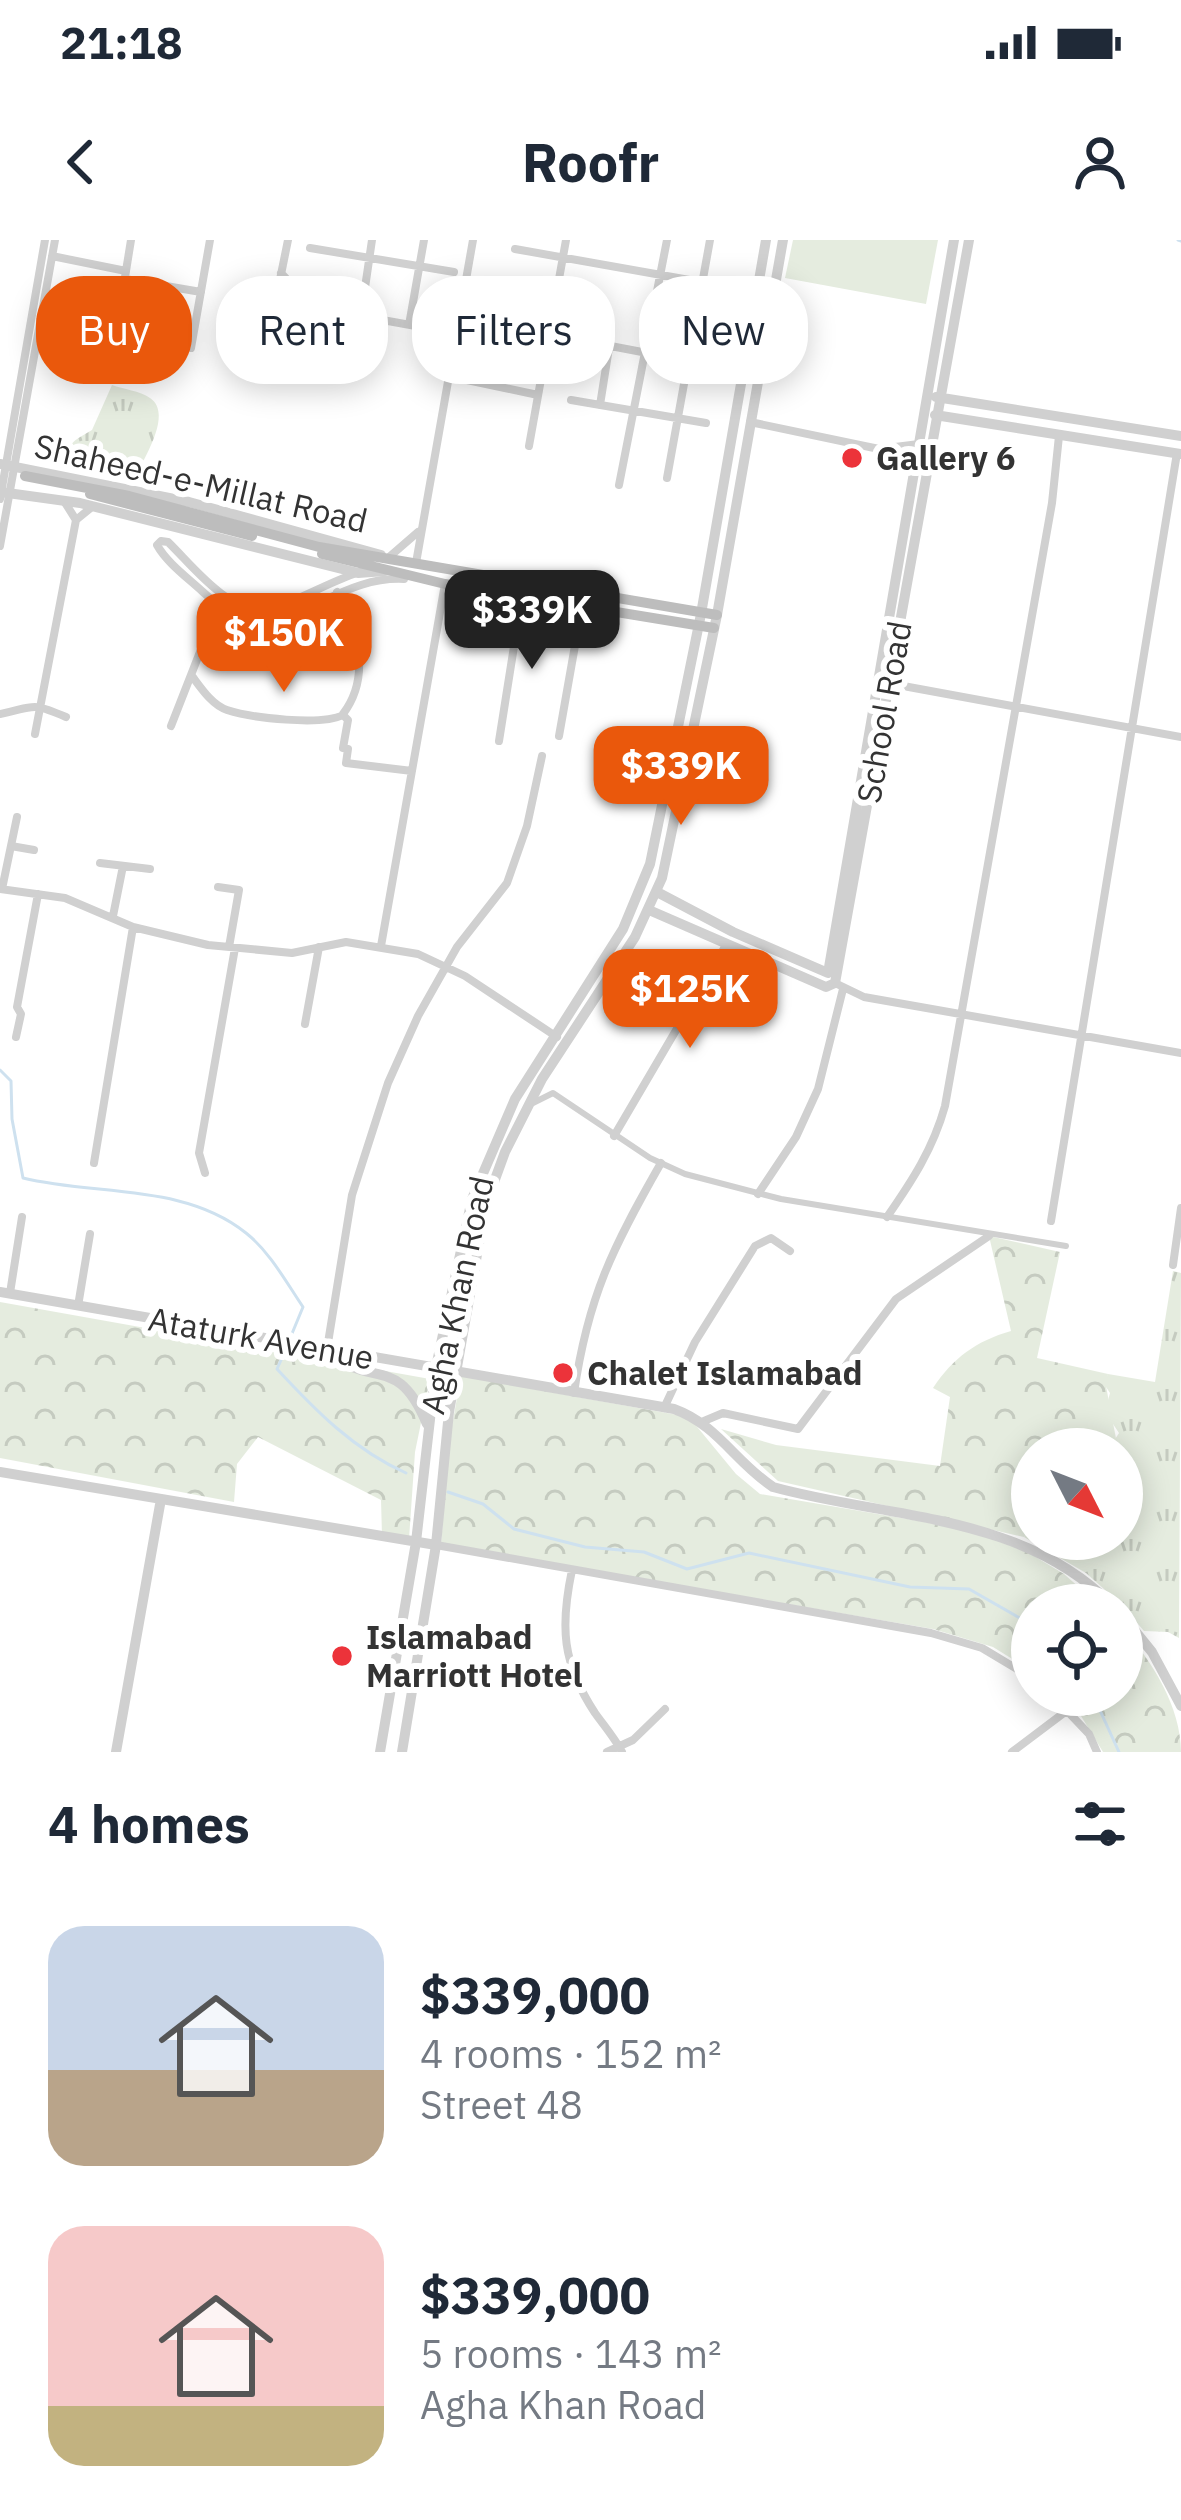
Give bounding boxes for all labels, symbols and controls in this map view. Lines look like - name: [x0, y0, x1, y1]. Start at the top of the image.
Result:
- text: 21:18: [60, 13, 183, 71]
- text: Roofr: [522, 127, 659, 197]
- icon: back: [48, 129, 114, 195]
- icon: person: [1067, 129, 1133, 195]
- chip: Buy: [36, 276, 192, 384]
- chip: Rent: [216, 276, 388, 384]
- chip: Filters: [412, 276, 615, 384]
- chip: New: [639, 276, 808, 384]
- street label: Shaheed-e-Millat Road: [30, 423, 372, 542]
- place label: Gallery 6: [876, 436, 1016, 479]
- marker: Gallery 6: [839, 445, 865, 471]
- pin: $339K: [448, 570, 616, 672]
- text: $339K: [472, 583, 592, 634]
- pin: $150K: [200, 593, 368, 695]
- text: $150K: [224, 606, 344, 657]
- street label: School Road: [846, 618, 921, 806]
- pin: $339K: [597, 726, 765, 828]
- text: $339K: [621, 739, 741, 790]
- pin: $125K: [606, 949, 774, 1051]
- text: $125K: [630, 962, 750, 1013]
- street label: Agha Khan Road: [410, 1172, 503, 1418]
- street label: Ataturk Avenue: [145, 1297, 377, 1378]
- place label: Chalet Islamabad: [587, 1351, 863, 1394]
- marker: Chalet Islamabad: [550, 1360, 576, 1386]
- north arrow: [1011, 1428, 1143, 1560]
- map controls: [1011, 1428, 1143, 1716]
- button: locate: [1011, 1584, 1143, 1716]
- place label: Islamabad Marriott Hotel: [366, 1615, 583, 1696]
- marker: Islamabad Marriott Hotel: [329, 1643, 355, 1669]
- text: 4 homes: [48, 1791, 250, 1857]
- icon: filters: [1067, 1791, 1133, 1857]
- text: $339,000: [420, 1962, 650, 2028]
- icon: home: [144, 1974, 288, 2118]
- text: 4 rooms · 152 m²: [420, 2028, 722, 2079]
- text: Street 48: [420, 2079, 583, 2130]
- text: $339,000: [420, 2262, 650, 2328]
- icon: home: [144, 2274, 288, 2418]
- text: 5 rooms · 143 m²: [420, 2328, 722, 2379]
- text: Agha Khan Road: [420, 2379, 707, 2430]

